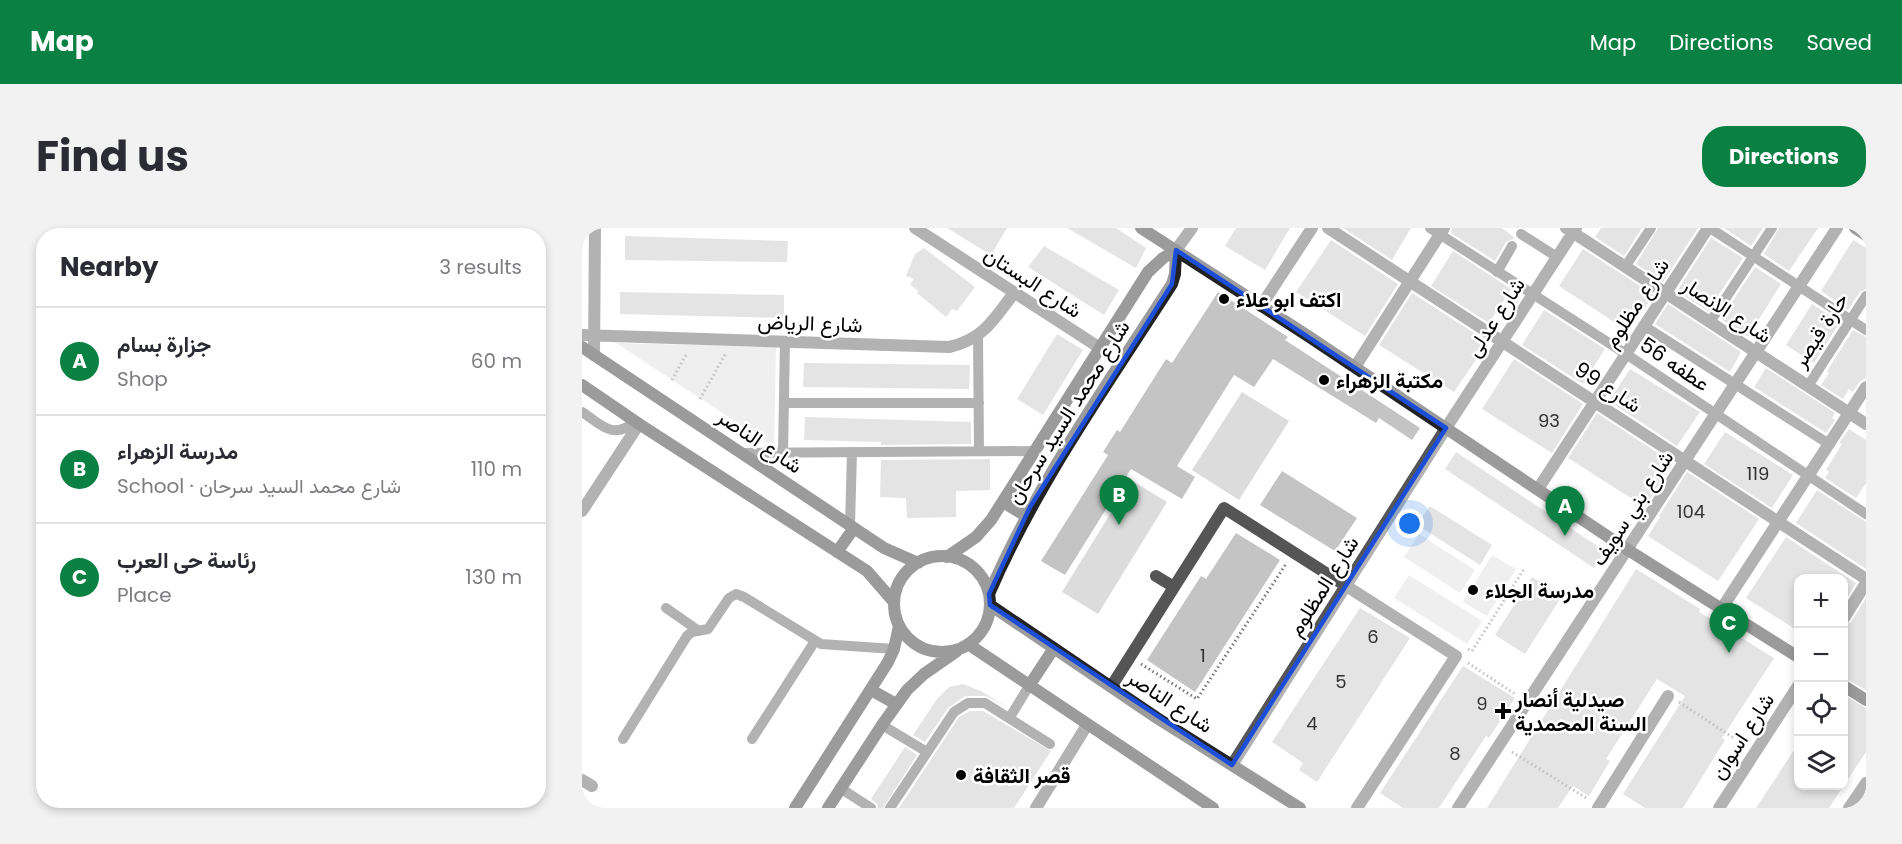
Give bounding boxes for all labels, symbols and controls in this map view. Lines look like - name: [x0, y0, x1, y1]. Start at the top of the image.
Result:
- text: Map: [30, 22, 94, 61]
- text: Map: [1590, 28, 1636, 57]
- text: Directions: [1669, 28, 1773, 57]
- text: Saved: [1806, 28, 1872, 57]
- button: Directions: [1702, 126, 1866, 187]
- text: Find us: [36, 127, 189, 186]
- street label: شارع البستان: [978, 239, 1088, 325]
- text: Nearby: [60, 249, 158, 285]
- street label: شارع مظلوم: [1596, 252, 1676, 354]
- text: 3 results: [439, 253, 522, 281]
- street label: شارع الانصار: [1676, 270, 1777, 350]
- street label: شارع عدلى: [1458, 272, 1532, 362]
- place label: اكتف ابو علاء: [1236, 285, 1342, 314]
- street label: حارة قيصر: [1784, 287, 1855, 374]
- marker: اكتف ابو علاء: [1217, 292, 1231, 306]
- street label: شارع الرياض: [757, 307, 863, 339]
- street label: شارع محمد السيد سرحان: [1000, 314, 1136, 510]
- text: جزارة بسام: [117, 329, 211, 360]
- street label: عطفه 56: [1634, 330, 1716, 398]
- text: A: [72, 347, 87, 375]
- text: 60 m: [471, 347, 522, 375]
- street label: شارع 99: [1569, 355, 1647, 419]
- text: Shop: [117, 365, 168, 393]
- place label: مكتبة الزهراء: [1336, 366, 1443, 395]
- marker: مكتبة الزهراء: [1317, 373, 1331, 387]
- street label: شارع الناصر: [711, 401, 808, 480]
- house number: 93: [1538, 408, 1560, 433]
- text: مدرسة الزهراء: [117, 436, 238, 467]
- street label: شارع بني سويف: [1584, 445, 1683, 573]
- text: B: [73, 455, 86, 483]
- text: 110 m: [471, 455, 522, 483]
- house number: 119: [1747, 461, 1769, 486]
- text: School · شارع محمد السيد سرحان: [117, 472, 401, 500]
- pin: B: [1100, 476, 1138, 525]
- pin: A: [1546, 486, 1584, 536]
- house number: 104: [1677, 499, 1705, 524]
- your location: [1395, 509, 1424, 538]
- street label: شارع المظلوم: [1281, 530, 1365, 642]
- text: رئاسة حى العرب: [117, 545, 256, 576]
- text: C: [72, 563, 87, 591]
- text: 130 m: [465, 563, 522, 591]
- map controls: [1794, 574, 1848, 790]
- button: +: [1794, 574, 1848, 628]
- place label: مدرسة الجلاء: [1485, 576, 1594, 605]
- text: Place: [117, 581, 172, 609]
- marker: مدرسة الجلاء: [1466, 583, 1480, 597]
- pin: C: [1710, 604, 1748, 653]
- house number: 6: [1367, 624, 1379, 649]
- button: −: [1794, 628, 1848, 682]
- house number: 1: [1200, 643, 1206, 668]
- street label: شارع الناصر: [1121, 662, 1219, 740]
- house number: 5: [1335, 669, 1347, 694]
- button: locate: [1794, 682, 1848, 736]
- place label: صيدلية أنصار السنة المحمدية: [1514, 685, 1647, 738]
- street label: شارع اسوان: [1703, 687, 1781, 785]
- house number: 9: [1476, 691, 1488, 716]
- marker: صيدلية أنصار السنة المحمدية: [1496, 704, 1510, 718]
- house number: 4: [1306, 711, 1318, 736]
- button: layers: [1794, 736, 1848, 790]
- house number: 8: [1449, 741, 1461, 766]
- place label: قصر الثقافة: [973, 761, 1071, 790]
- marker: قصر الثقافة: [954, 768, 968, 782]

